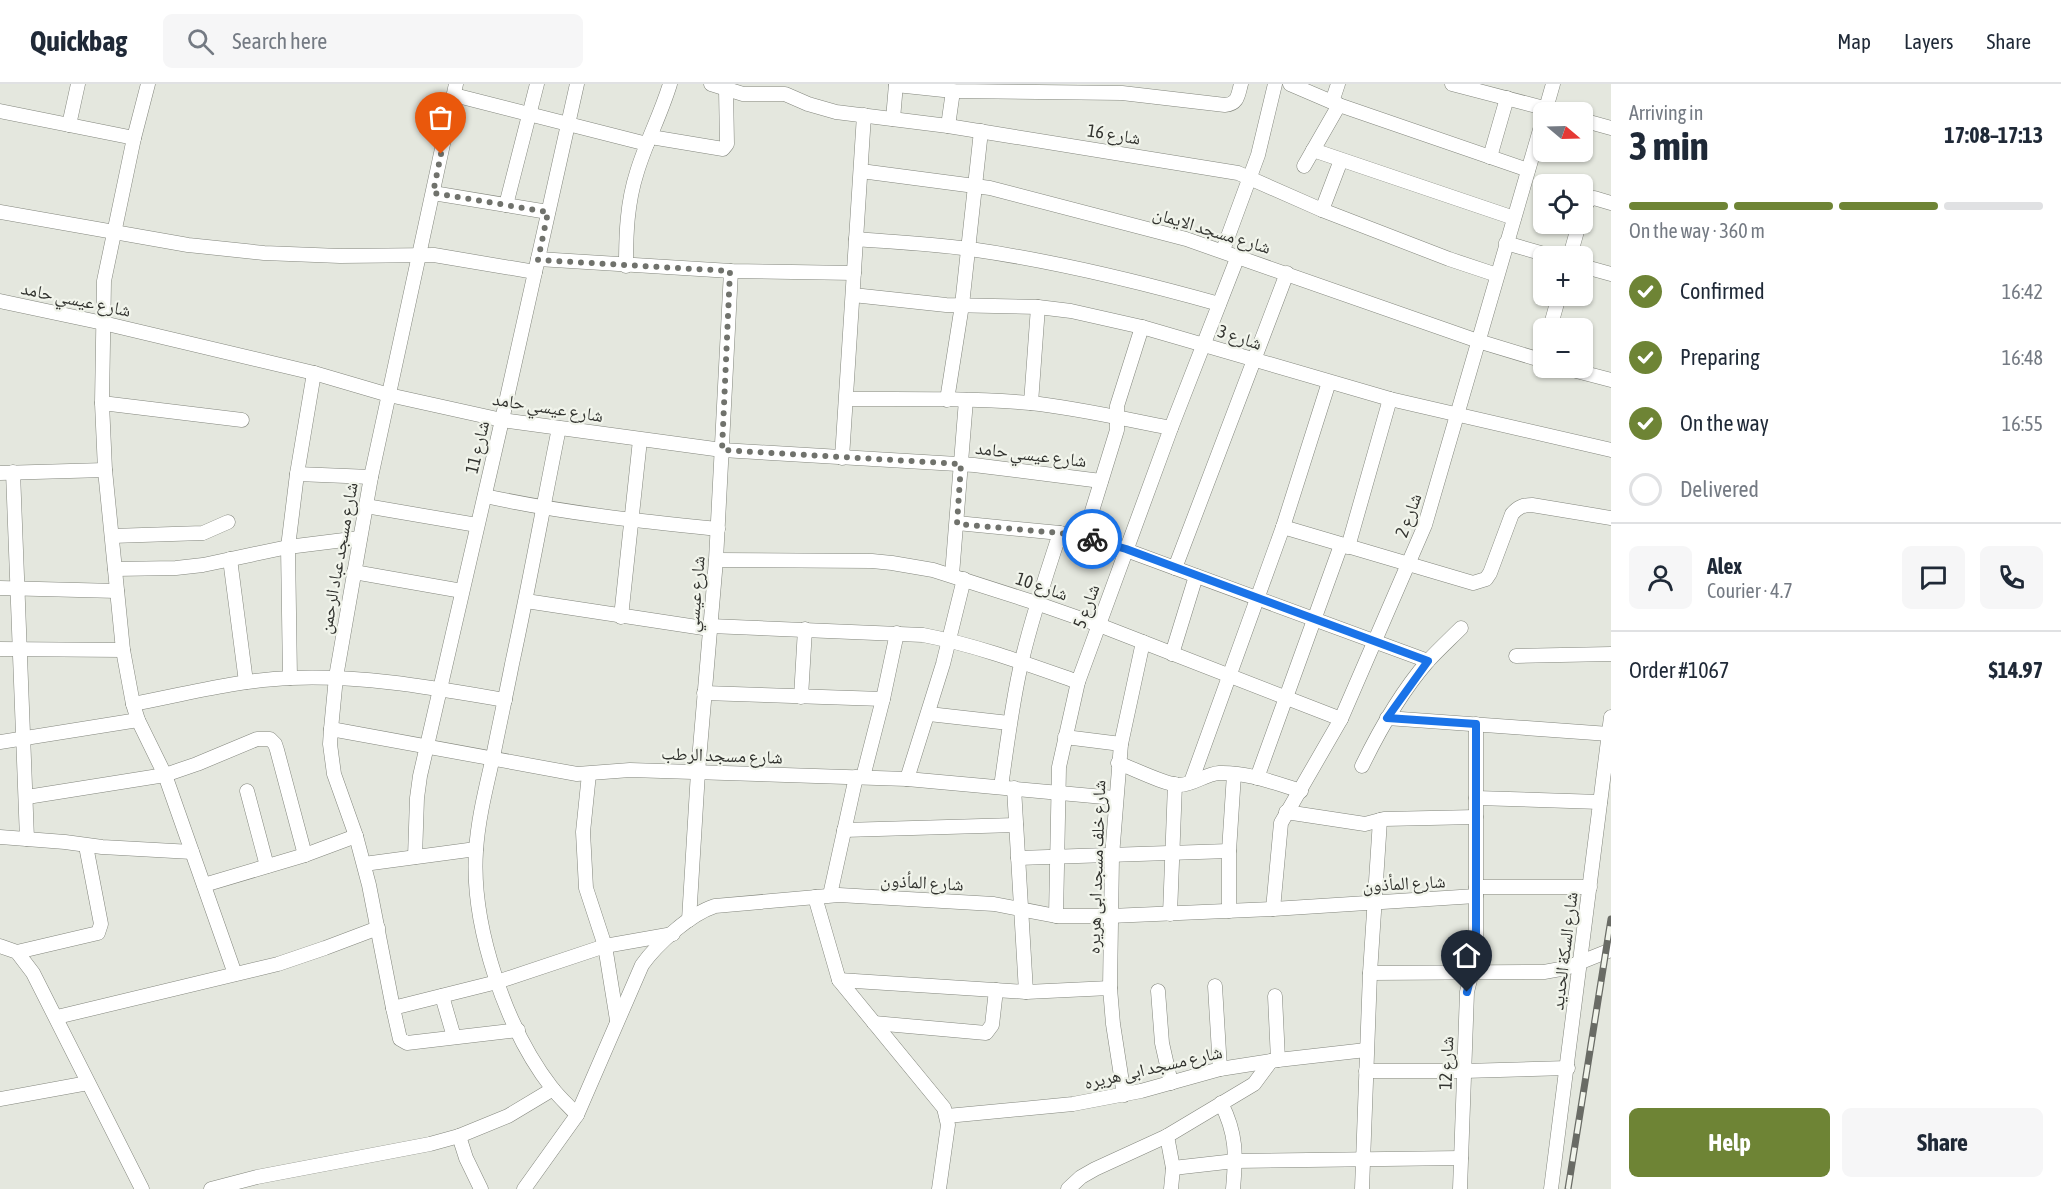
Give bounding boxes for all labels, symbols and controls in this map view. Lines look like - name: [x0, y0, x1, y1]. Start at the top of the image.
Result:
- search box: [163, 14, 583, 68]
- text: Quickbag: [30, 25, 127, 57]
- icon: search: [184, 25, 217, 58]
- text: Search here: [232, 28, 327, 54]
- text: Map: [1837, 29, 1871, 53]
- text: Layers: [1904, 29, 1954, 53]
- text: Share: [1987, 29, 2031, 53]
- pin: [415, 92, 466, 154]
- icon: bag: [424, 101, 457, 134]
- text: Arriving in: [1629, 101, 1703, 124]
- north arrow: [1533, 102, 1593, 162]
- map controls: [1533, 102, 1593, 378]
- street label: شارع 16: [1086, 119, 1142, 150]
- text: 17:08–17:13: [1944, 122, 2043, 148]
- text: 3 min: [1629, 124, 1709, 168]
- button: locate: [1533, 174, 1593, 234]
- street label: شارع مسجد الايمان: [1150, 202, 1273, 259]
- text: On the way · 360 m: [1629, 219, 1765, 242]
- button: +: [1533, 246, 1593, 306]
- icon: check: [1629, 275, 1662, 308]
- street label: شارع عيسي حامد: [18, 277, 133, 325]
- text: Confirmed: [1680, 278, 1765, 304]
- text: 16:42: [2002, 280, 2043, 303]
- button: −: [1533, 318, 1593, 378]
- street label: شارع 3: [1215, 320, 1265, 355]
- icon: check: [1629, 341, 1662, 374]
- text: Preparing: [1680, 344, 1760, 370]
- text: 16:48: [2002, 346, 2043, 369]
- street label: شارع عيسي حامد: [490, 388, 605, 431]
- icon: check: [1629, 407, 1662, 440]
- text: On the way: [1680, 410, 1769, 436]
- text: 16:55: [2002, 412, 2043, 435]
- street label: شارع 11: [461, 419, 494, 476]
- street label: شارع عيسي حامد: [974, 437, 1088, 476]
- text: Delivered: [1680, 476, 1759, 502]
- street label: شارع مسجد عباد الرحمن: [314, 481, 363, 636]
- street label: شارع 2: [1390, 490, 1427, 540]
- courier: [1062, 509, 1122, 569]
- icon: bike: [1076, 523, 1109, 556]
- button: person: [1629, 546, 1692, 609]
- button: chat: [1902, 546, 1965, 609]
- button: phone: [1980, 546, 2043, 609]
- text: Alex: [1707, 553, 1742, 579]
- street label: شارع عيسي: [681, 555, 713, 633]
- street label: شارع 10: [1013, 567, 1071, 606]
- text: Courier · 4.7: [1707, 579, 1793, 602]
- street label: شارع 5: [1068, 581, 1105, 631]
- text: Order #1067: [1629, 657, 1729, 683]
- text: $14.97: [1988, 657, 2043, 683]
- street label: شارع مسجد الرطب: [661, 742, 783, 769]
- street label: شارع خلف مسجد ابى هريره: [1082, 780, 1111, 954]
- street label: شارع المأذون: [880, 869, 964, 896]
- street label: شارع المأذون: [1362, 870, 1446, 897]
- street label: شارع السكة الحديد: [1546, 891, 1583, 1011]
- pin: [1441, 930, 1492, 992]
- icon: home: [1450, 939, 1483, 972]
- street label: شارع 12: [1435, 1036, 1458, 1090]
- street label: شارع مسجد ابى هريره: [1082, 1041, 1224, 1094]
- button: Help: [1629, 1108, 1830, 1177]
- button: Share: [1842, 1108, 2043, 1177]

